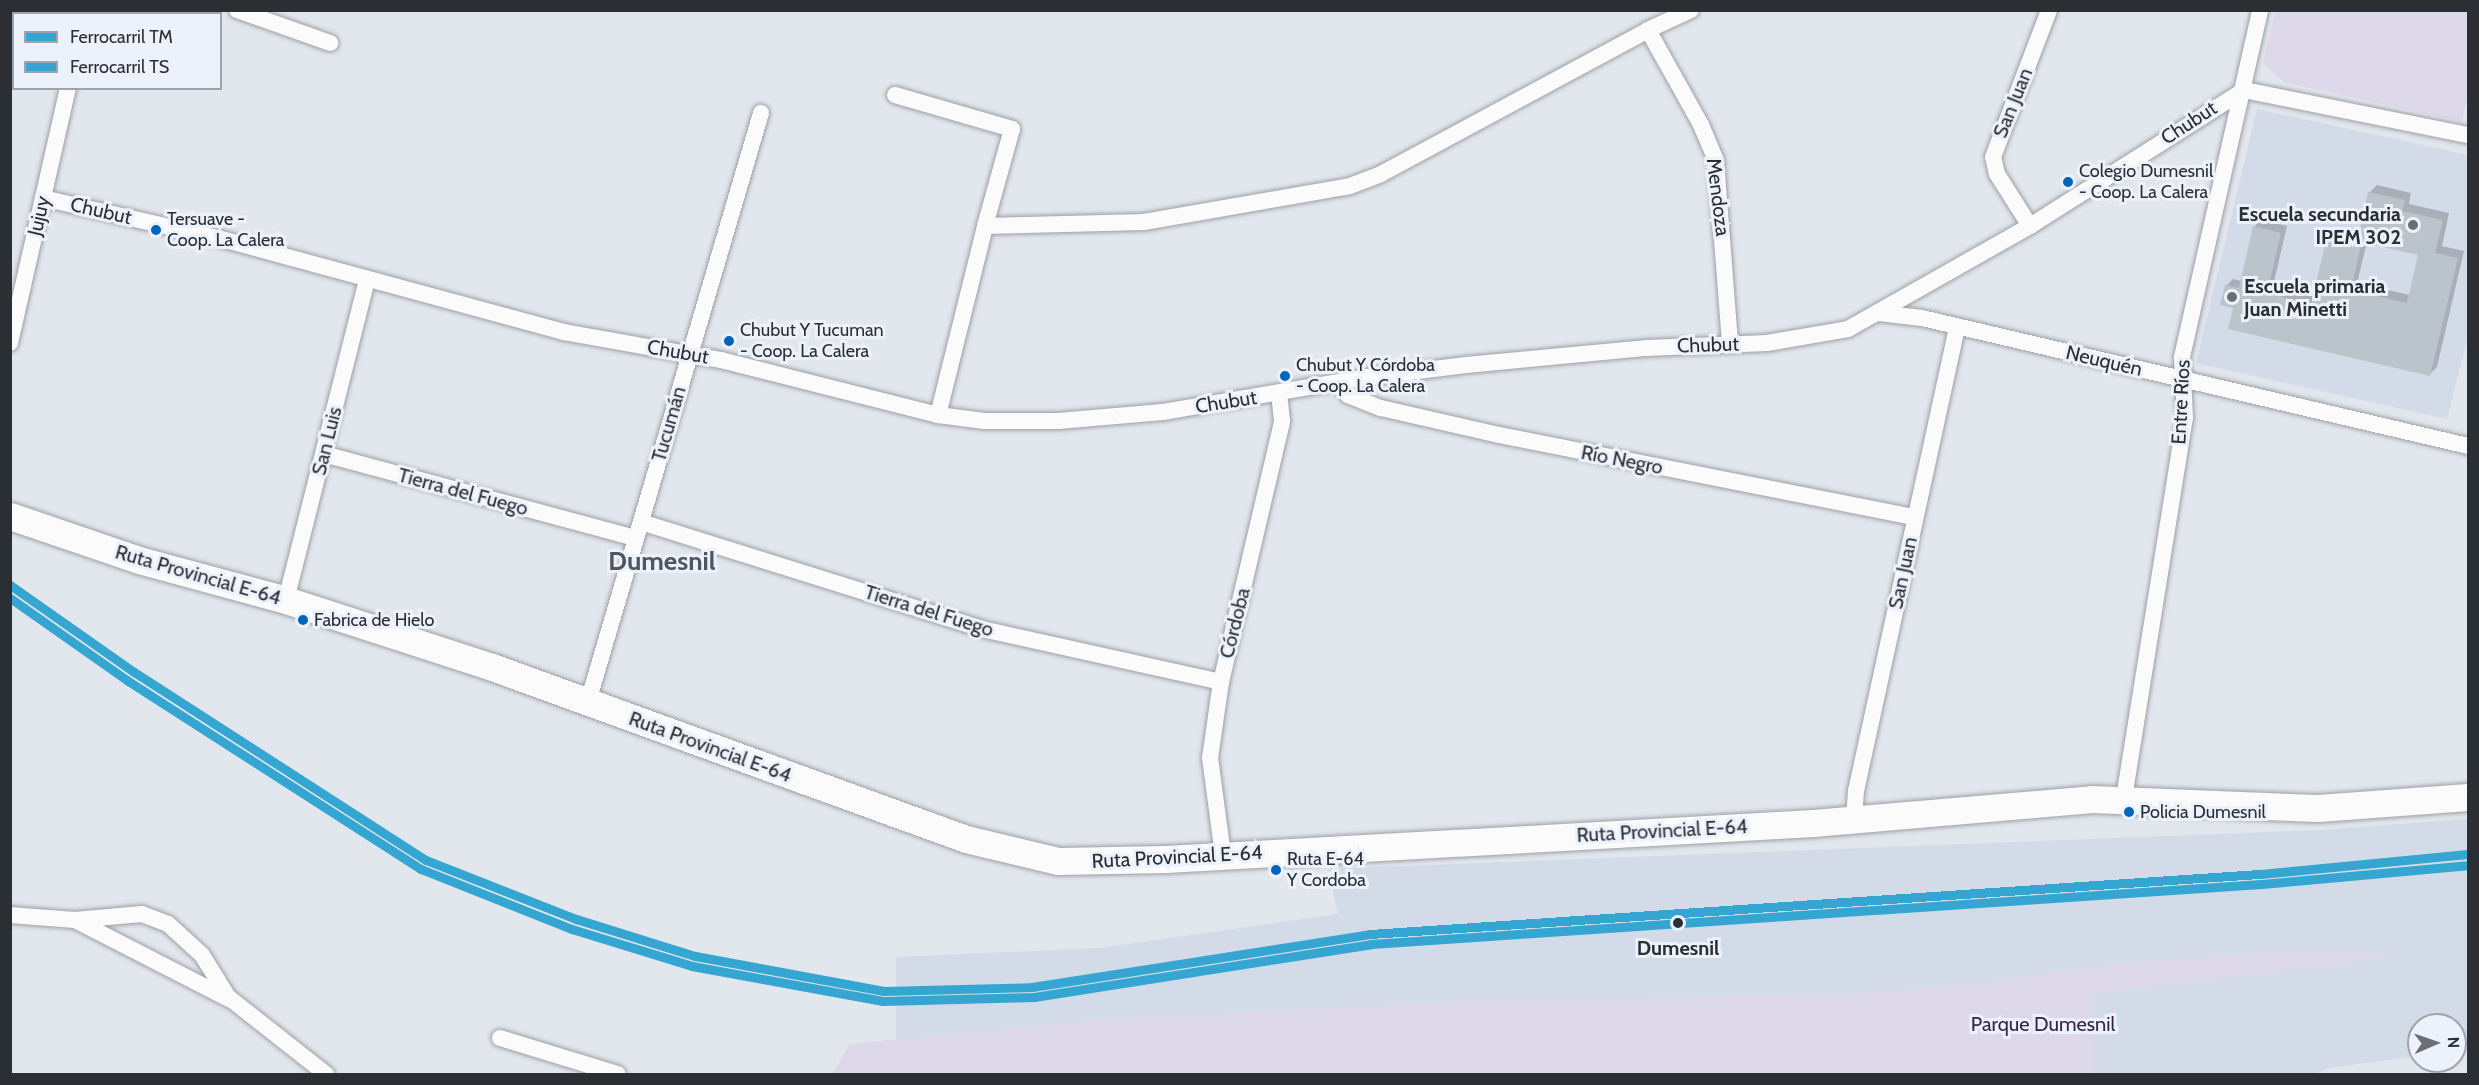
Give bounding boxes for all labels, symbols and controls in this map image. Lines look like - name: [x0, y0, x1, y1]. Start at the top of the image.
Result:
- legend: [12, 12, 222, 90]
- text: Ferrocarril TM: [70, 26, 173, 48]
- text: Ferrocarril TS: [70, 56, 169, 78]
- street label: San Juan: [1988, 65, 2038, 141]
- street label: Chubut: [2156, 96, 2222, 150]
- street label: Mendoza: [1701, 157, 1735, 237]
- place label: Colegio Dumesnil - Coop. La Calera: [2079, 161, 2213, 204]
- marker: Colegio Dumesnil - Coop. La Calera: [2062, 176, 2074, 188]
- street label: Chubut: [68, 192, 134, 230]
- street label: Jujuy: [23, 194, 55, 238]
- place label: Escuela secundaria IPEM 302: [2238, 202, 2401, 249]
- place label: Tersuave - Coop. La Calera: [167, 209, 284, 252]
- marker: Escuela secundaria IPEM 302: [2406, 218, 2420, 232]
- marker: Tersuave - Coop. La Calera: [150, 224, 162, 236]
- place label: Escuela primaria Juan Minetti: [2244, 274, 2386, 321]
- marker: Escuela primaria Juan Minetti: [2225, 290, 2239, 304]
- place label: Chubut Y Tucuman - Coop. La Calera: [740, 320, 884, 362]
- street label: Chubut: [1677, 332, 1739, 358]
- street label: Chubut: [645, 335, 711, 369]
- marker: Chubut Y Tucuman - Coop. La Calera: [723, 335, 735, 347]
- street label: Neuquén: [2064, 341, 2144, 381]
- place label: Chubut Y Córdoba - Coop. La Calera: [1296, 355, 1435, 398]
- street label: Entre Ríos: [2167, 359, 2195, 445]
- marker: Chubut Y Córdoba - Coop. La Calera: [1279, 370, 1291, 382]
- street label: Tucumán: [647, 384, 691, 464]
- street label: Chubut: [1194, 385, 1258, 419]
- street label: San Luis: [307, 404, 347, 478]
- street label: Río Negro: [1579, 440, 1665, 480]
- street label: Tierra del Fuego: [395, 463, 531, 521]
- street label: San Juan: [1884, 535, 1922, 611]
- street label: Ruta Provincial E-64: [113, 540, 283, 610]
- district label: Dumesnil: [608, 546, 716, 578]
- street label: Tierra del Fuego: [862, 580, 996, 642]
- street label: Córdoba: [1215, 585, 1255, 661]
- place label: Fabrica de Hielo: [314, 609, 434, 631]
- marker: Fabrica de Hielo: [297, 614, 309, 626]
- street label: Ruta Provincial E-64: [626, 706, 794, 788]
- place label: Policia Dumesnil: [2140, 801, 2266, 823]
- marker: Policia Dumesnil: [2123, 806, 2135, 818]
- street label: Ruta Provincial E-64: [1576, 815, 1748, 847]
- street label: Ruta Provincial E-64: [1091, 841, 1263, 873]
- place label: Ruta E-64 Y Cordoba: [1287, 849, 1366, 892]
- marker: Ruta E-64 Y Cordoba: [1270, 864, 1282, 876]
- marker: Dumesnil: [1668, 913, 1688, 933]
- place label: Dumesnil: [1637, 936, 1719, 960]
- park label: Parque Dumesnil: [1971, 1012, 2115, 1036]
- north arrow: [2407, 1013, 2467, 1073]
- text: N: [2444, 1036, 2463, 1048]

